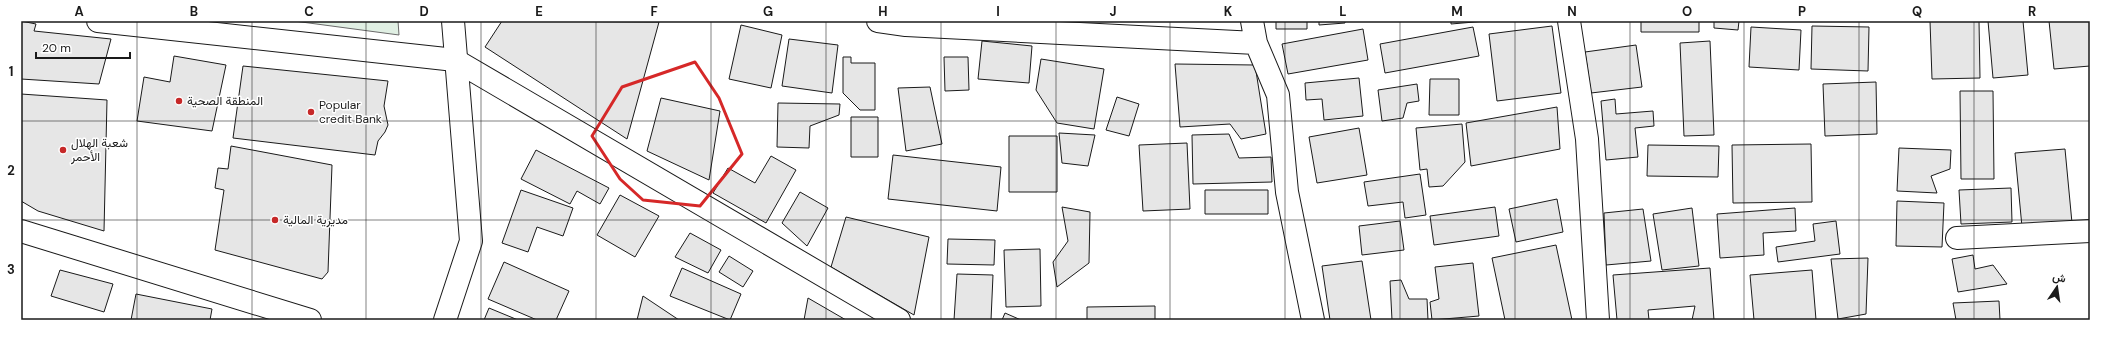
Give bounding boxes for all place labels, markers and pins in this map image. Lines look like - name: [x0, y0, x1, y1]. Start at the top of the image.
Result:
- place label: المنطقة الصحية: [187, 93, 263, 109]
- marker: المنطقة الصحية: [174, 96, 184, 106]
- place label: Popular credit Bank: [319, 97, 382, 127]
- marker: Popular credit Bank: [306, 107, 316, 117]
- place label: شعبة الهلال الأحمر: [70, 135, 128, 165]
- marker: شعبة الهلال الأحمر: [58, 145, 68, 155]
- place label: مديرية المالية: [283, 212, 348, 228]
- marker: مديرية المالية: [270, 215, 280, 225]

